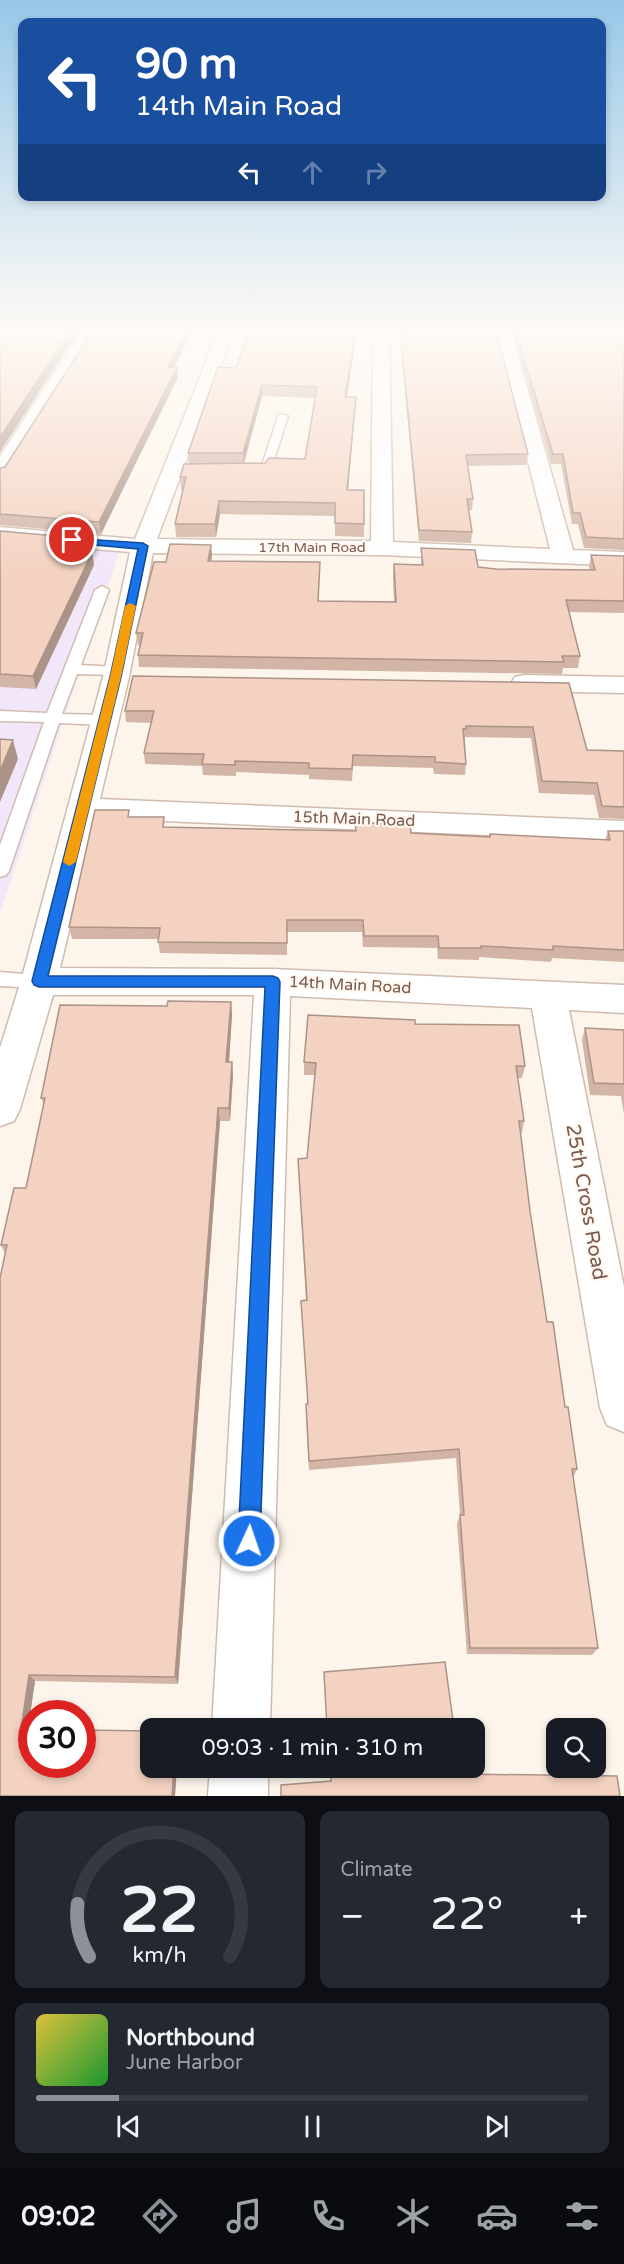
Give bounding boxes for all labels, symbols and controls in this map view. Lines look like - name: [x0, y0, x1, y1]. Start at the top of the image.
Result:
- text: 90 m: [135, 39, 237, 90]
- icon: left: [36, 42, 114, 120]
- text: 14th Main Road: [135, 90, 342, 123]
- icon: left: [233, 156, 266, 189]
- icon: ahead: [296, 156, 329, 189]
- icon: right: [359, 156, 392, 189]
- pin: [46, 514, 97, 565]
- icon: arrive: [55, 523, 88, 556]
- street label: 17th Main Road: [258, 539, 366, 556]
- street label: 15th Main Road: [292, 807, 416, 831]
- street label: 14th Main Road: [288, 972, 412, 998]
- street label: 25th Cross Road: [560, 1122, 612, 1282]
- position arrow: [217, 1509, 281, 1573]
- speed limit sign: 30: [18, 1700, 96, 1778]
- map controls: [546, 1718, 606, 1778]
- button: search: [546, 1718, 606, 1778]
- text: 09:03 · 1 min · 310 m: [202, 1735, 423, 1761]
- text: Climate: [341, 1858, 413, 1882]
- text: 22: [121, 1874, 199, 1949]
- text: 22°: [430, 1888, 503, 1942]
- text: −: [341, 1897, 364, 1936]
- text: +: [569, 1897, 588, 1936]
- text: km/h: [133, 1942, 187, 1968]
- text: Northbound: [126, 2025, 255, 2051]
- text: June Harbor: [126, 2051, 243, 2075]
- icon: previous: [112, 2110, 145, 2143]
- icon: pause: [296, 2110, 329, 2143]
- icon: next: [480, 2110, 513, 2143]
- icon: directions: [139, 2195, 181, 2237]
- icon: music: [223, 2195, 265, 2237]
- icon: phone: [307, 2195, 349, 2237]
- icon: climate: [392, 2195, 434, 2237]
- icon: car: [476, 2195, 518, 2237]
- icon: filters: [561, 2195, 603, 2237]
- text: 09:02: [21, 2200, 96, 2233]

